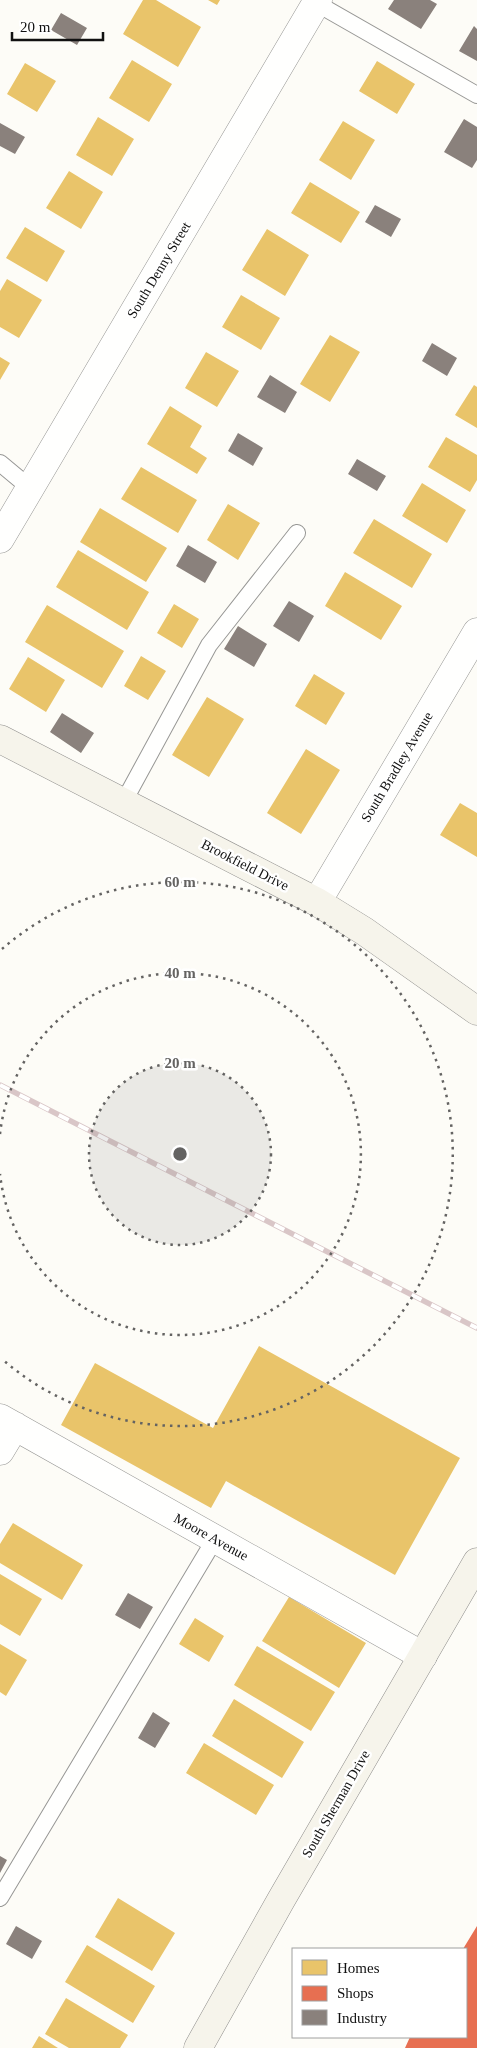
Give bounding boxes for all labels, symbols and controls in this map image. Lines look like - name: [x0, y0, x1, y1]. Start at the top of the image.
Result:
- scale bar: [12, 10, 104, 42]
- text: 20 m: [20, 19, 51, 35]
- street label: South Denny Street: [124, 219, 194, 321]
- street label: South Bradley Avenue: [358, 709, 436, 825]
- street label: Brookfield Drive: [199, 837, 291, 893]
- text: 60 m: [164, 874, 196, 890]
- text: 40 m: [164, 965, 196, 981]
- text: 20 m: [164, 1055, 196, 1071]
- centre of rings: [171, 1145, 189, 1163]
- street label: Moore Avenue: [171, 1510, 251, 1564]
- street label: South Sherman Drive: [299, 1748, 373, 1860]
- legend: [292, 1948, 467, 2038]
- text: Homes: [337, 1960, 380, 1976]
- text: Shops: [337, 1985, 374, 2001]
- text: Industry: [337, 2010, 387, 2026]

